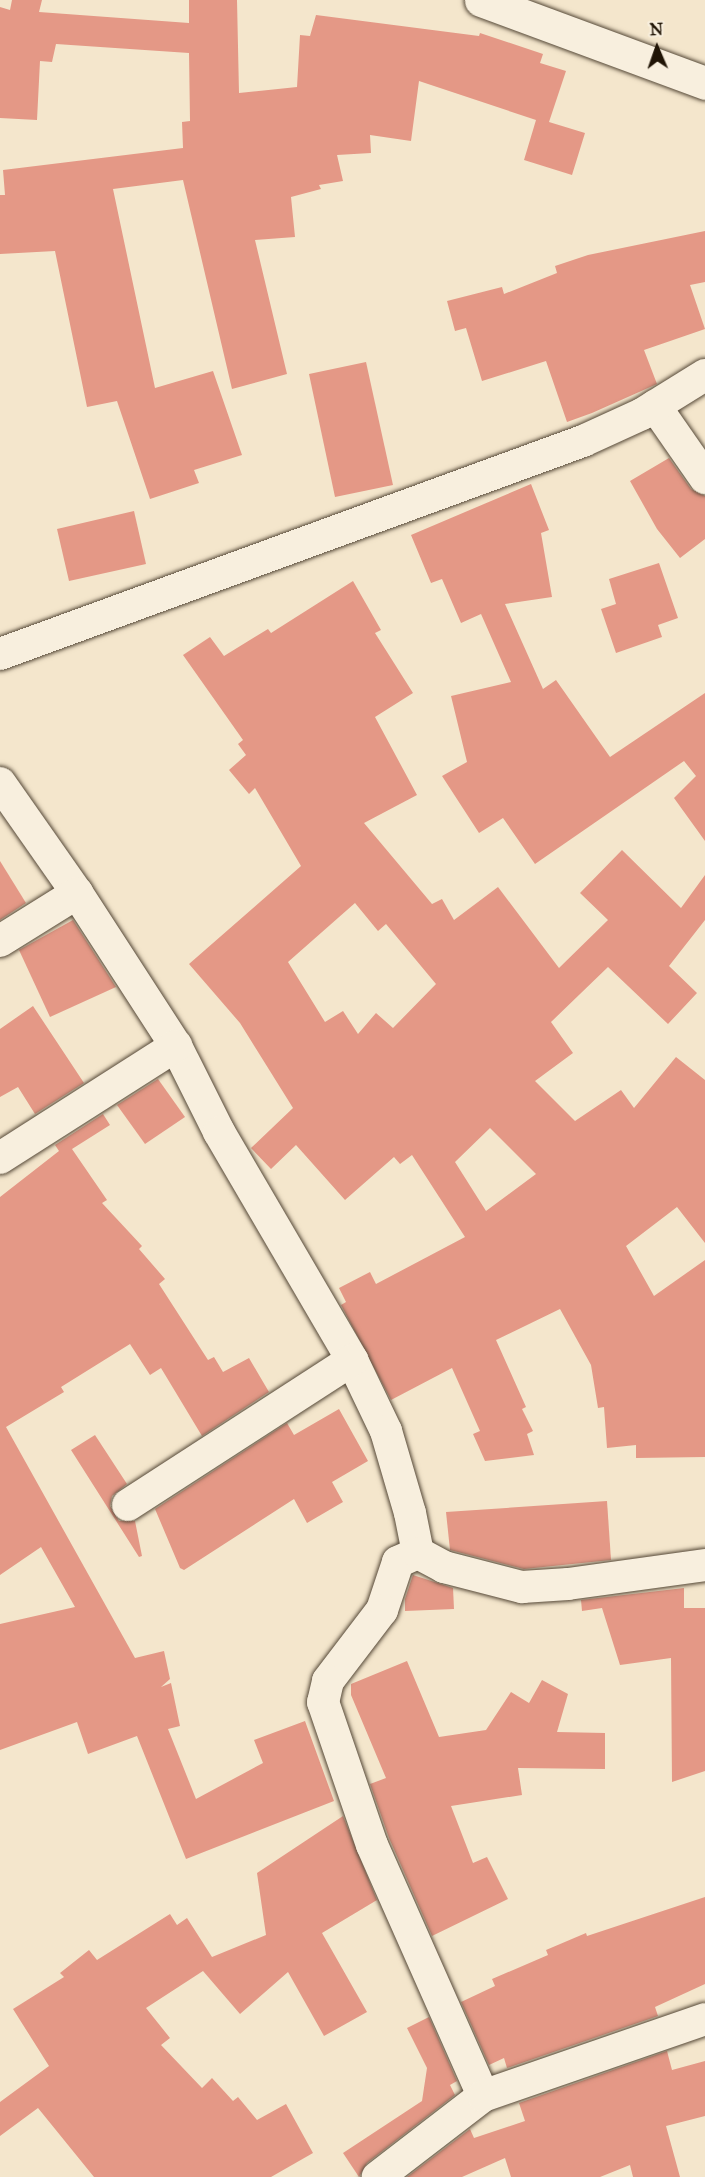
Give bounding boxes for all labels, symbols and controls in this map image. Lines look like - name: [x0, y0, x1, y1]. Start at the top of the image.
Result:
- north arrow: [627, 18, 687, 78]
- text: N: [649, 20, 663, 39]

